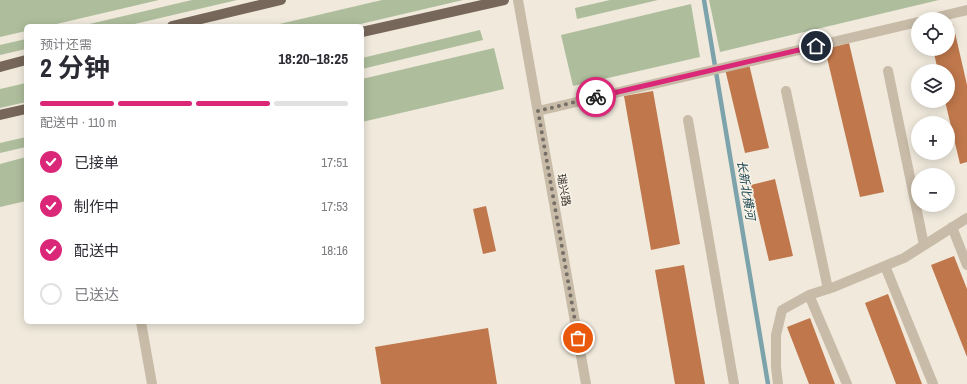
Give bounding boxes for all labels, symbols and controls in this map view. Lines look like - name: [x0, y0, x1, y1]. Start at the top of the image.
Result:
- map controls: [911, 12, 955, 212]
- button: locate: [911, 12, 955, 56]
- pin: [799, 29, 833, 63]
- icon: home: [805, 35, 827, 57]
- text: 预计还需: [40, 36, 92, 53]
- text: 18:20–18:25: [278, 48, 348, 69]
- text: 2 分钟: [40, 50, 110, 85]
- button: layers: [911, 64, 955, 108]
- courier: [576, 77, 616, 117]
- icon: bike: [585, 86, 607, 108]
- text: 配送中 · 110 m: [40, 114, 117, 131]
- button: +: [911, 116, 955, 160]
- icon: check: [40, 151, 62, 173]
- text: 已接单: [74, 152, 119, 173]
- text: 17:51: [321, 154, 348, 171]
- water label: 长新北横河: [733, 159, 759, 223]
- button: −: [911, 168, 955, 212]
- street label: 瑞兴路: [554, 173, 574, 207]
- icon: check: [40, 195, 62, 217]
- text: 制作中: [74, 196, 119, 217]
- text: 17:53: [321, 198, 348, 215]
- icon: check: [40, 239, 62, 261]
- text: 配送中: [74, 240, 119, 261]
- text: 18:16: [321, 242, 348, 259]
- text: 已送达: [74, 284, 119, 305]
- pin: [561, 321, 595, 355]
- icon: bag: [567, 327, 589, 349]

